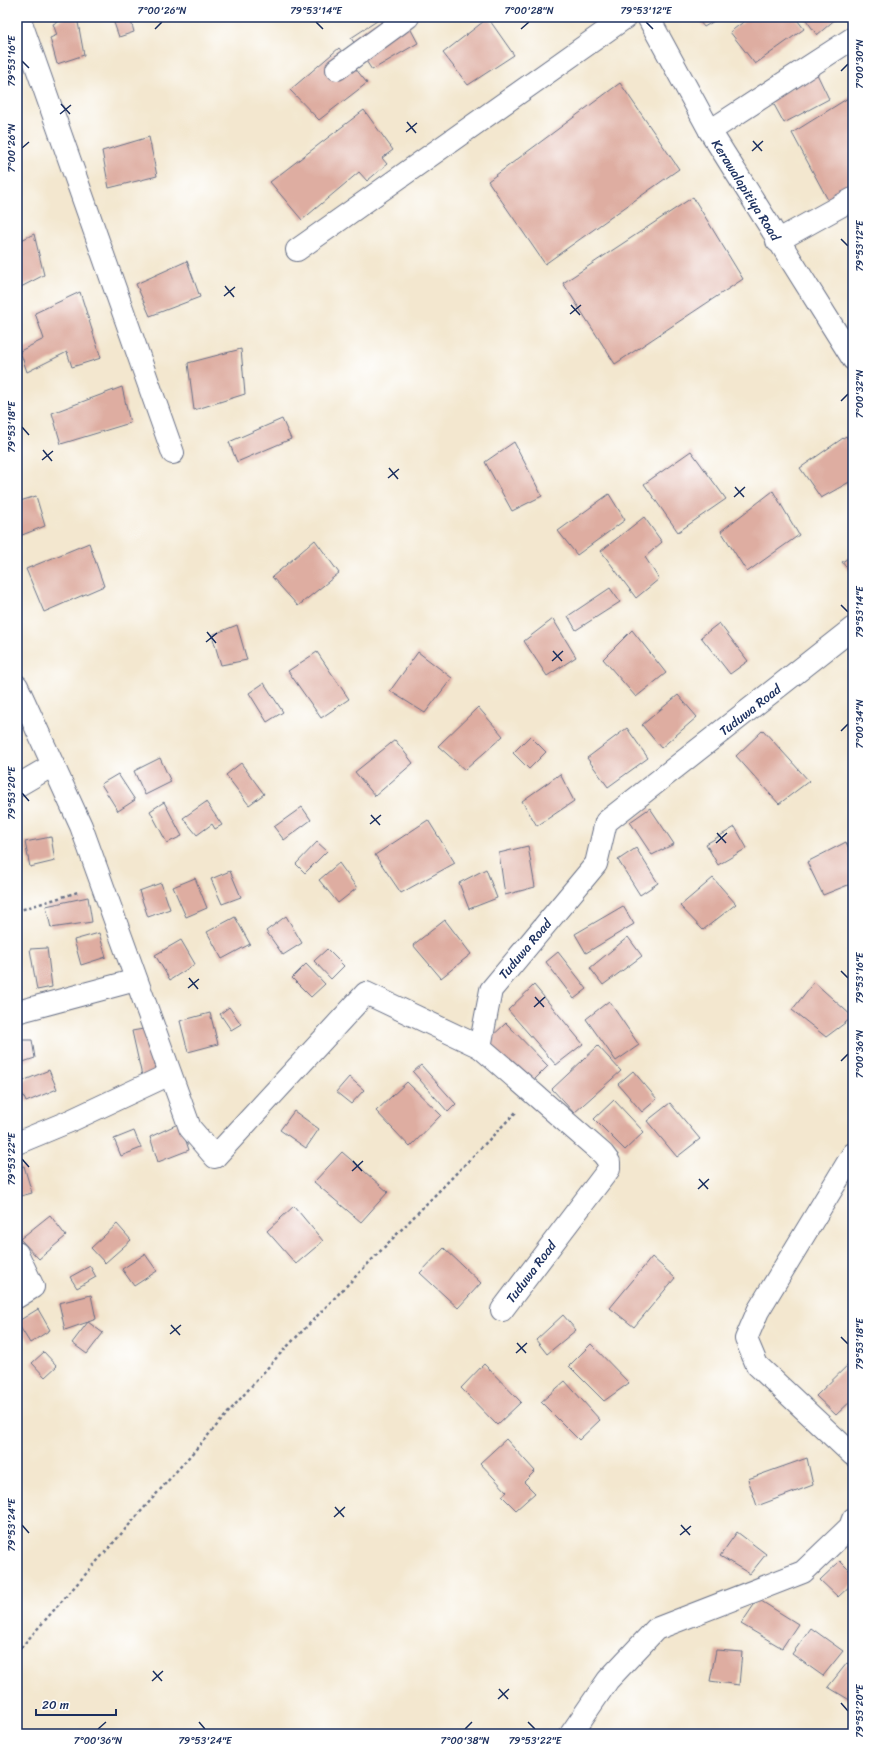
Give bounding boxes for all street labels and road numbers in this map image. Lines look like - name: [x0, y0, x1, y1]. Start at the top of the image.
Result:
- street label: Kerawalapitiya Road: [705, 135, 787, 246]
- street label: Tuduwa Road: [714, 678, 787, 742]
- street label: Tuduwa Road: [493, 913, 558, 985]
- street label: Tuduwa Road: [500, 1235, 563, 1308]

